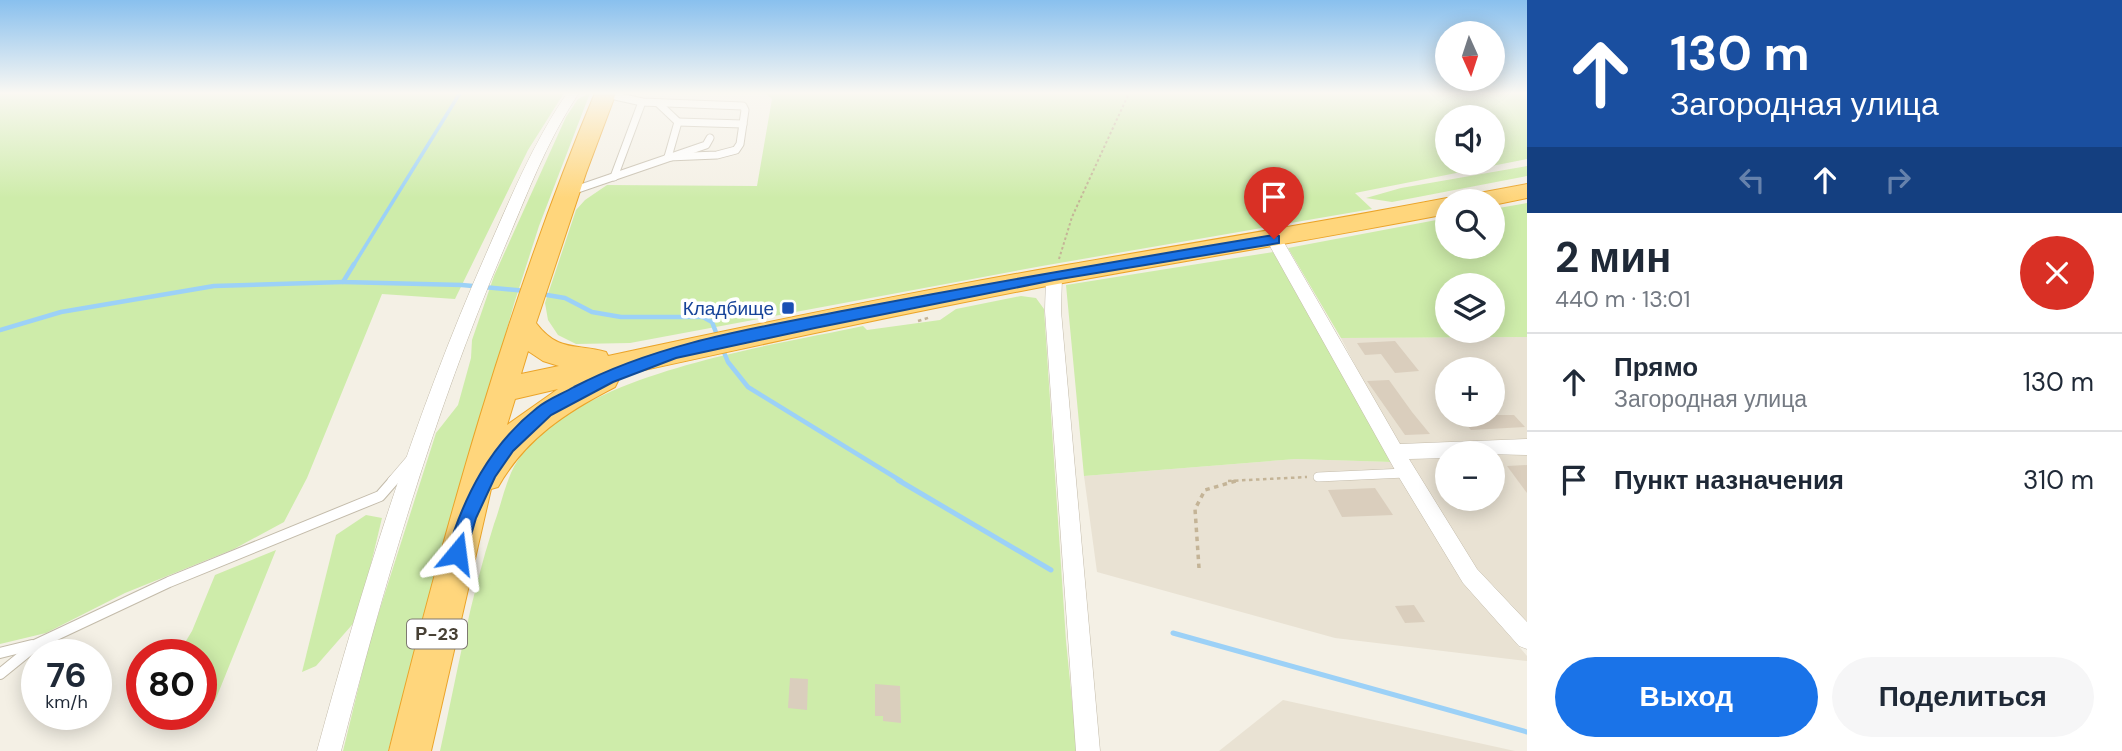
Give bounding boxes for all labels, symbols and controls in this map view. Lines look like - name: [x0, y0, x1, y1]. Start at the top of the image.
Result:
- north arrow: [1435, 21, 1505, 91]
- map controls: [1435, 21, 1505, 511]
- text: 130 m: [1670, 21, 1810, 85]
- icon: ahead: [1555, 28, 1646, 119]
- text: Загородная улица: [1670, 83, 1939, 125]
- button: sound: [1435, 105, 1505, 175]
- icon: left: [1733, 161, 1771, 199]
- icon: ahead: [1806, 161, 1844, 199]
- icon: right: [1879, 161, 1917, 199]
- pin: [1244, 167, 1304, 239]
- icon: arrive: [1255, 178, 1293, 216]
- button: search: [1435, 189, 1505, 259]
- text: 2 мин: [1555, 230, 1671, 285]
- button: close: [2020, 236, 2094, 310]
- button: layers: [1435, 273, 1505, 343]
- text: 440 m · 13:01: [1555, 284, 1690, 314]
- place label: Кладбище: [683, 296, 774, 321]
- marker: Кладбище: [780, 300, 796, 316]
- text: Прямо: [1614, 350, 1698, 384]
- button: +: [1435, 357, 1505, 427]
- icon: ahead: [1555, 363, 1593, 401]
- text: 130 m: [2023, 365, 2094, 399]
- text: Загородная улица: [1614, 384, 1807, 414]
- button: −: [1435, 441, 1505, 511]
- icon: arrive: [1555, 461, 1593, 499]
- text: Пункт назначения: [1614, 463, 1844, 497]
- text: 310 m: [2023, 463, 2094, 497]
- position arrow: [420, 516, 494, 590]
- road number: Р-23: [407, 620, 467, 648]
- speed limit sign: 80: [126, 639, 217, 730]
- text: 76: [46, 652, 87, 698]
- button: Выход: [1555, 657, 1818, 737]
- button: Поделиться: [1832, 657, 2094, 737]
- text: km/h: [45, 690, 88, 714]

